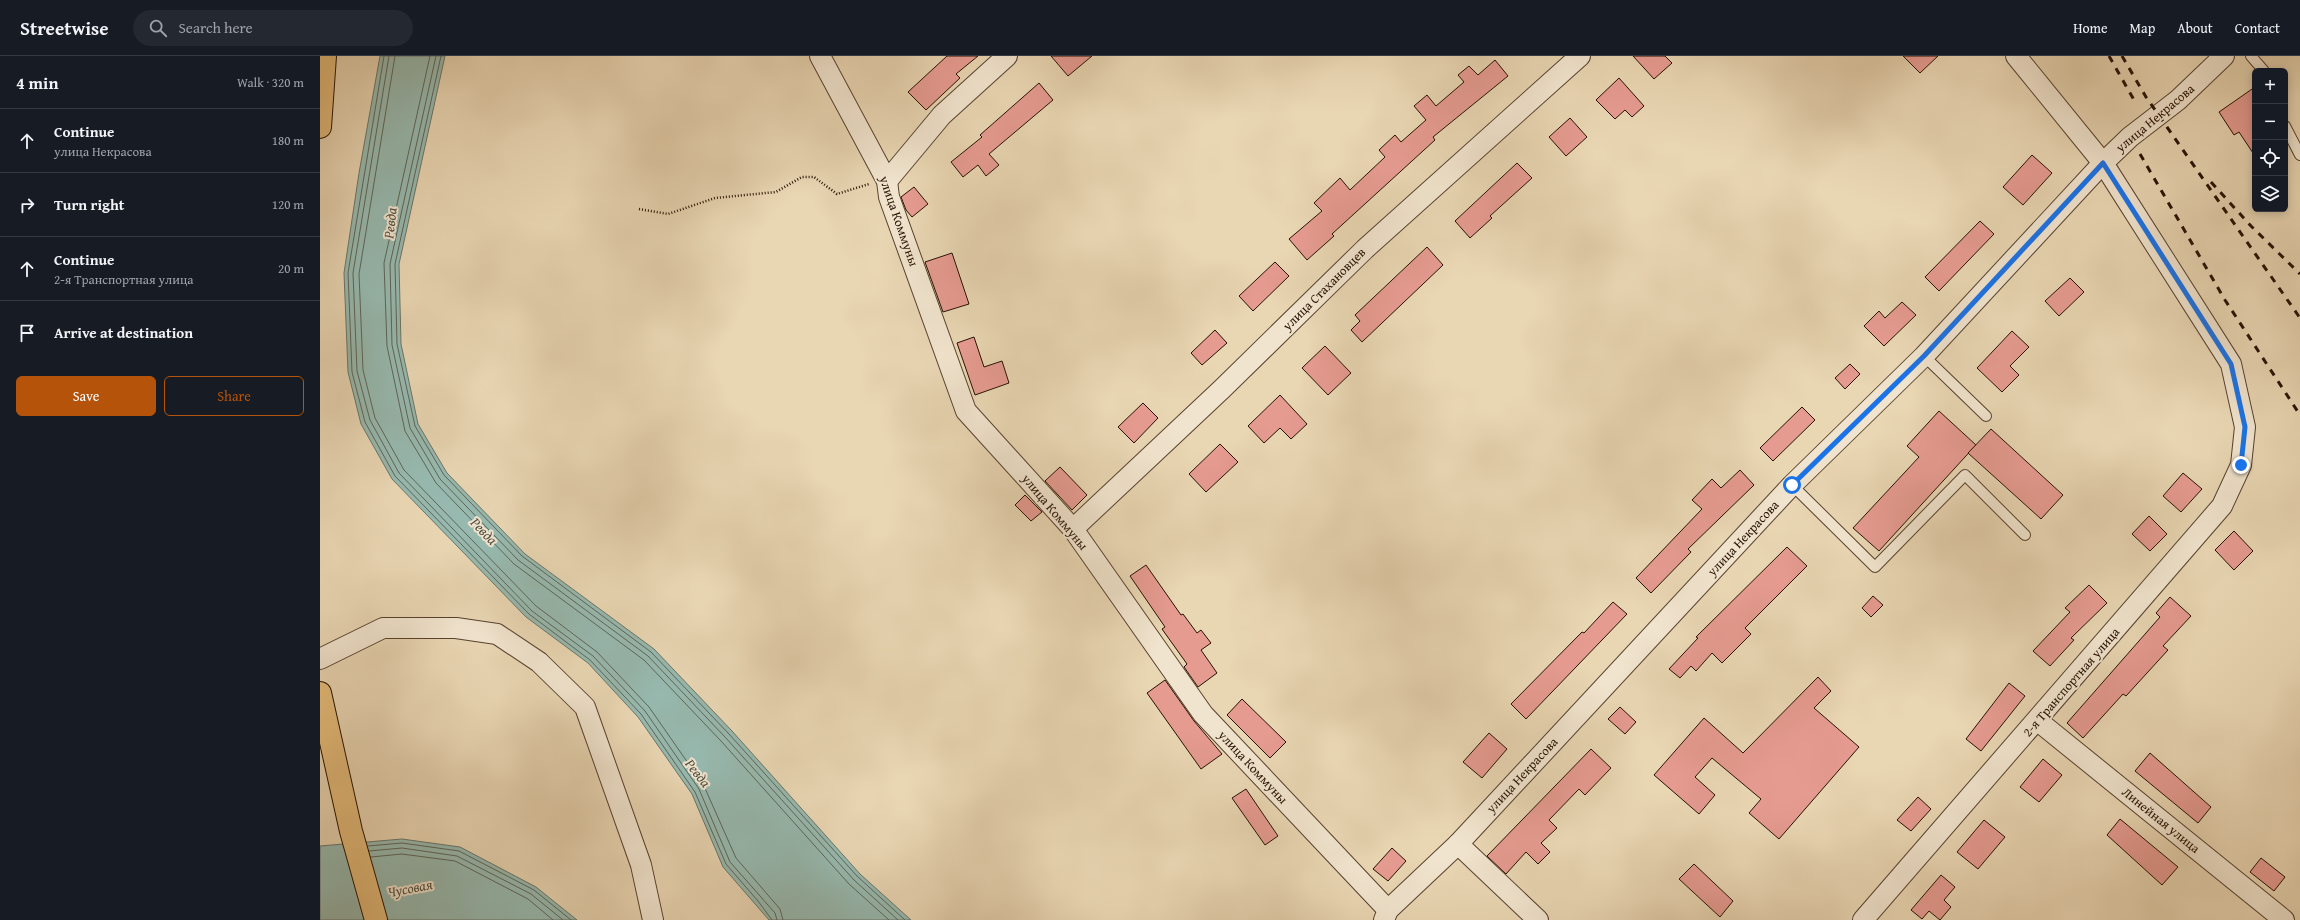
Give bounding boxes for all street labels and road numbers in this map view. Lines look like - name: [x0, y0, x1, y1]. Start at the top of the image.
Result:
- street label: улица Некрасова: [2111, 79, 2199, 157]
- street label: улица Коммуны: [874, 172, 923, 269]
- street label: улица Стахановцев: [1277, 243, 1370, 336]
- street label: улица Коммуны: [1017, 469, 1093, 554]
- street label: улица Некрасова: [1702, 495, 1784, 581]
- street label: 2-я Транспортная улица: [2018, 623, 2124, 741]
- street label: улица Коммуны: [1213, 725, 1292, 808]
- street label: улица Некрасова: [1481, 732, 1563, 818]
- street label: Линейная улица: [2118, 783, 2205, 858]

